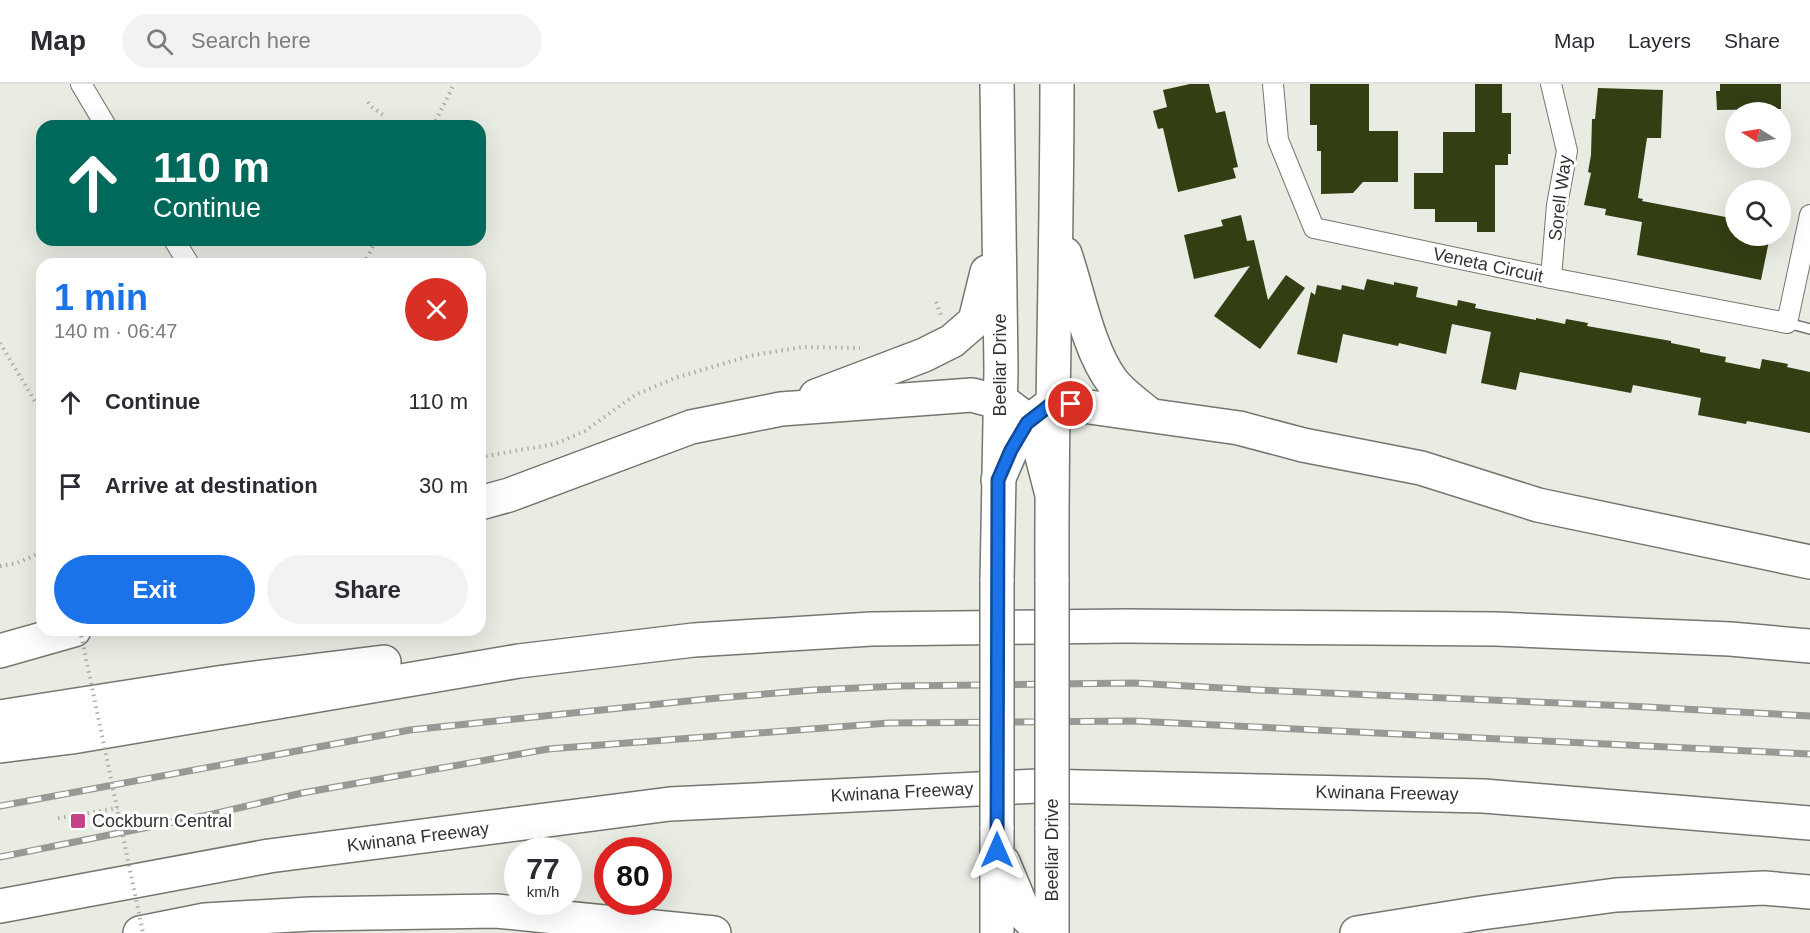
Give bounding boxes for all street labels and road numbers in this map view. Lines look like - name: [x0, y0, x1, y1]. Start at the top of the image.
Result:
- street label: Sorell Way: [1545, 154, 1575, 242]
- street label: Veneta Circuit: [1431, 244, 1545, 286]
- street label: Beeliar Drive: [990, 313, 1010, 417]
- street label: Kwinana Freeway: [830, 778, 974, 806]
- street label: Kwinana Freeway: [1315, 782, 1459, 804]
- street label: Beeliar Drive: [1042, 798, 1062, 902]
- street label: Kwinana Freeway: [346, 818, 490, 856]

